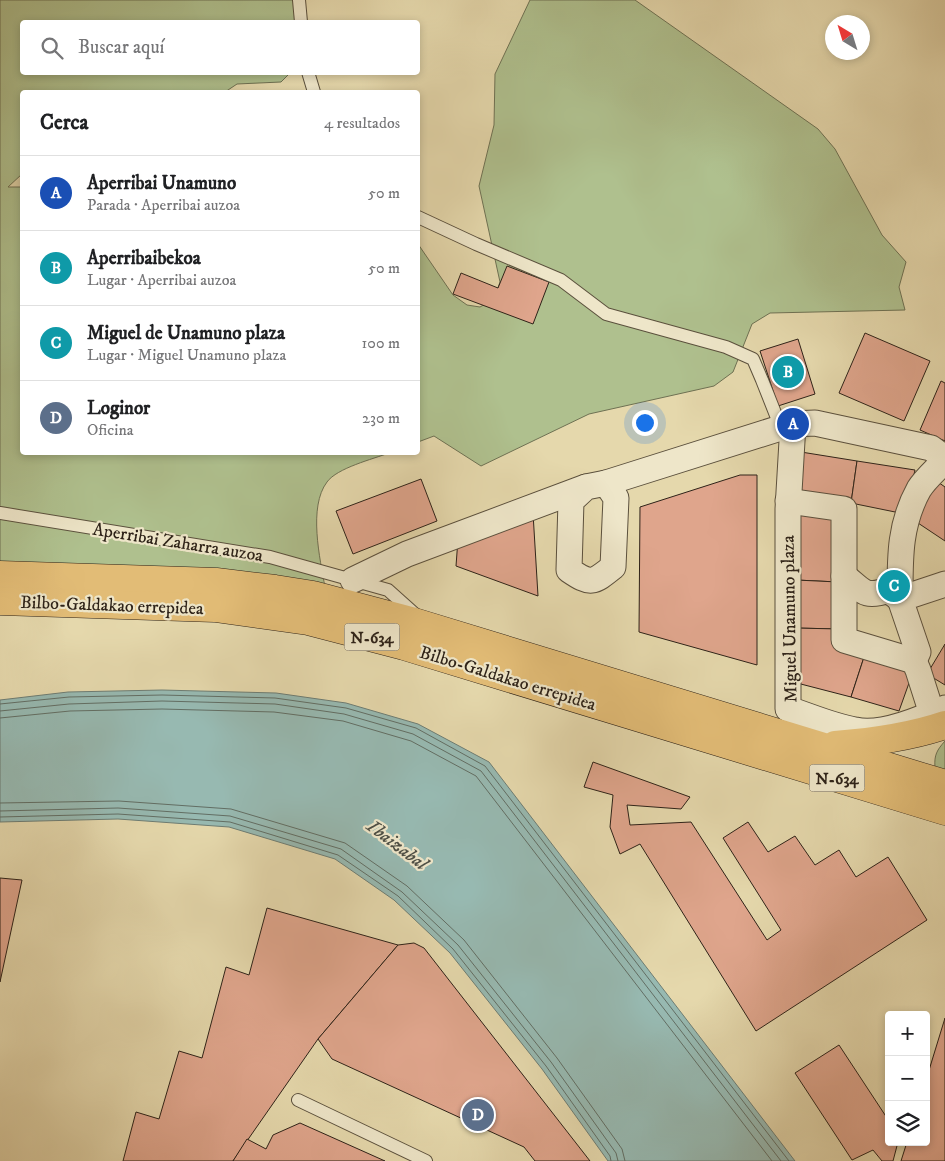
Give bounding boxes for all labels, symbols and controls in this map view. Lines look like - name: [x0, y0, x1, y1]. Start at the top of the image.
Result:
- north arrow: [825, 15, 870, 60]
- search box: [20, 20, 420, 75]
- icon: search: [38, 34, 66, 62]
- text: Buscar aquí: [78, 36, 164, 59]
- text: Cerca: [40, 110, 88, 136]
- text: 4 resultados: [324, 113, 400, 133]
- text: Aperribai Unamuno: [87, 172, 236, 195]
- text: A: [51, 183, 61, 203]
- text: 50 m: [368, 183, 400, 203]
- text: Parada · Aperribai auzoa: [87, 195, 240, 215]
- text: Aperribaibekoa: [87, 247, 201, 270]
- text: B: [51, 258, 61, 278]
- text: 50 m: [368, 258, 400, 278]
- text: Lugar · Aperribai auzoa: [87, 270, 236, 290]
- text: Miguel de Unamuno plaza: [87, 322, 285, 345]
- text: C: [51, 333, 61, 353]
- text: 100 m: [362, 333, 400, 353]
- text: Lugar · Miguel Unamuno plaza: [87, 345, 286, 365]
- pin: B: [772, 353, 804, 391]
- text: Loginor: [87, 397, 150, 420]
- pin: A: [777, 405, 809, 443]
- text: D: [50, 408, 62, 428]
- text: 230 m: [362, 408, 400, 428]
- your location: [632, 410, 658, 436]
- text: Oficina: [87, 420, 134, 440]
- street label: Aperribai Zaharra auzoa: [91, 519, 265, 567]
- street label: Miguel Unamuno plaza: [778, 535, 802, 703]
- pin: C: [878, 567, 910, 605]
- street label: Bilbo-Galdakao errepidea: [20, 592, 204, 620]
- road number: N-634: [344, 624, 400, 650]
- street label: Bilbo-Galdakao errepidea: [417, 642, 599, 716]
- road number: N-634: [810, 764, 864, 791]
- water label: Ibaizabal: [361, 814, 434, 877]
- map controls: [885, 1011, 930, 1146]
- button: +: [885, 1011, 930, 1056]
- button: −: [885, 1056, 930, 1101]
- pin: D: [462, 1096, 494, 1134]
- button: layers: [885, 1101, 930, 1146]

